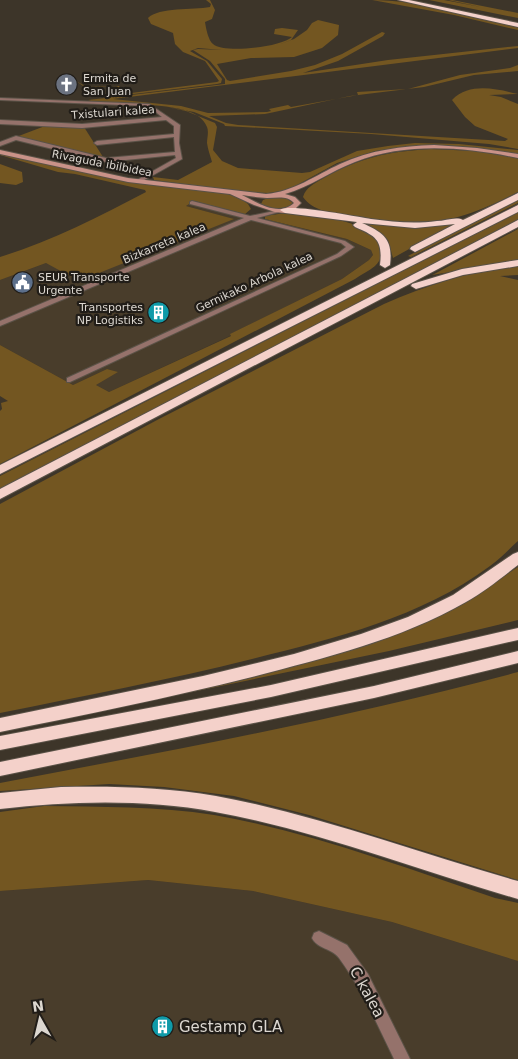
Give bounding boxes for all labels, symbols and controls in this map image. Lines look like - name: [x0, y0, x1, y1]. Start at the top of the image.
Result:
- church icon: Ermita de San Juan: [55, 72, 79, 96]
- place label: Ermita de San Juan: [83, 72, 137, 98]
- street label: Txistulari kalea: [70, 103, 155, 122]
- street label: Rivaguda ibilbidea: [51, 147, 153, 180]
- street label: Bizkarreta kalea: [121, 220, 208, 267]
- street label: Gernikako Arbola kalea: [194, 250, 315, 315]
- public building icon: SEUR Transporte Urgente: [10, 271, 34, 295]
- place label: SEUR Transporte Urgente: [38, 271, 130, 297]
- place label: Transportes NP Logistiks: [77, 301, 143, 327]
- building icon: Transportes NP Logistiks: [147, 301, 171, 325]
- street label: C kalea: [346, 963, 388, 1021]
- north arrow: [15, 994, 65, 1044]
- text: N: [31, 997, 45, 1015]
- building icon: Gestamp GLA: [151, 1015, 175, 1039]
- place label: Gestamp GLA: [179, 1018, 283, 1036]

